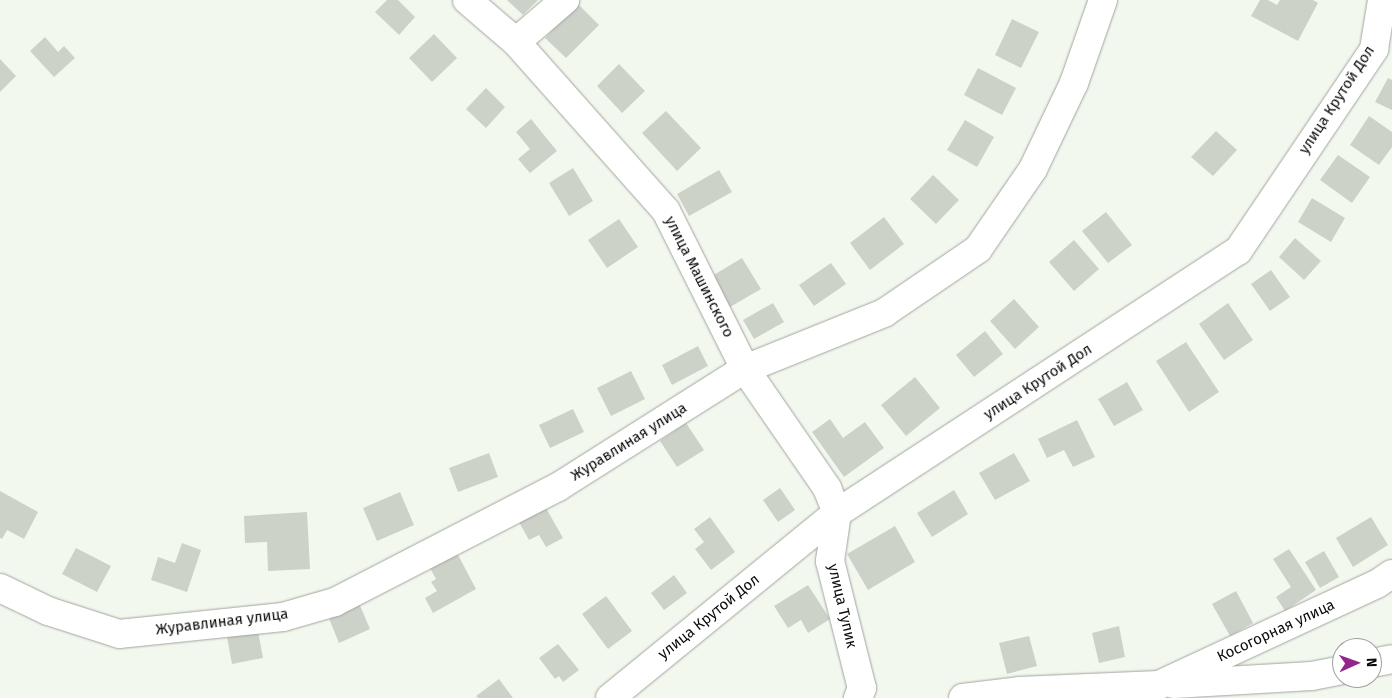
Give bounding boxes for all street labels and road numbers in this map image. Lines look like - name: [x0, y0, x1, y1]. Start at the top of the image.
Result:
- street label: улица Крутой Дол: [1295, 43, 1379, 157]
- street label: улица Машинского: [661, 213, 737, 341]
- street label: улица Крутой Дол: [981, 340, 1095, 424]
- street label: Журавлиная улица: [568, 399, 690, 485]
- street label: улица Тупик: [824, 562, 860, 650]
- street label: улица Крутой Дол: [655, 571, 763, 663]
- street label: Косогорная улица: [1214, 596, 1338, 666]
- street label: Журавлиная улица: [155, 605, 289, 639]

